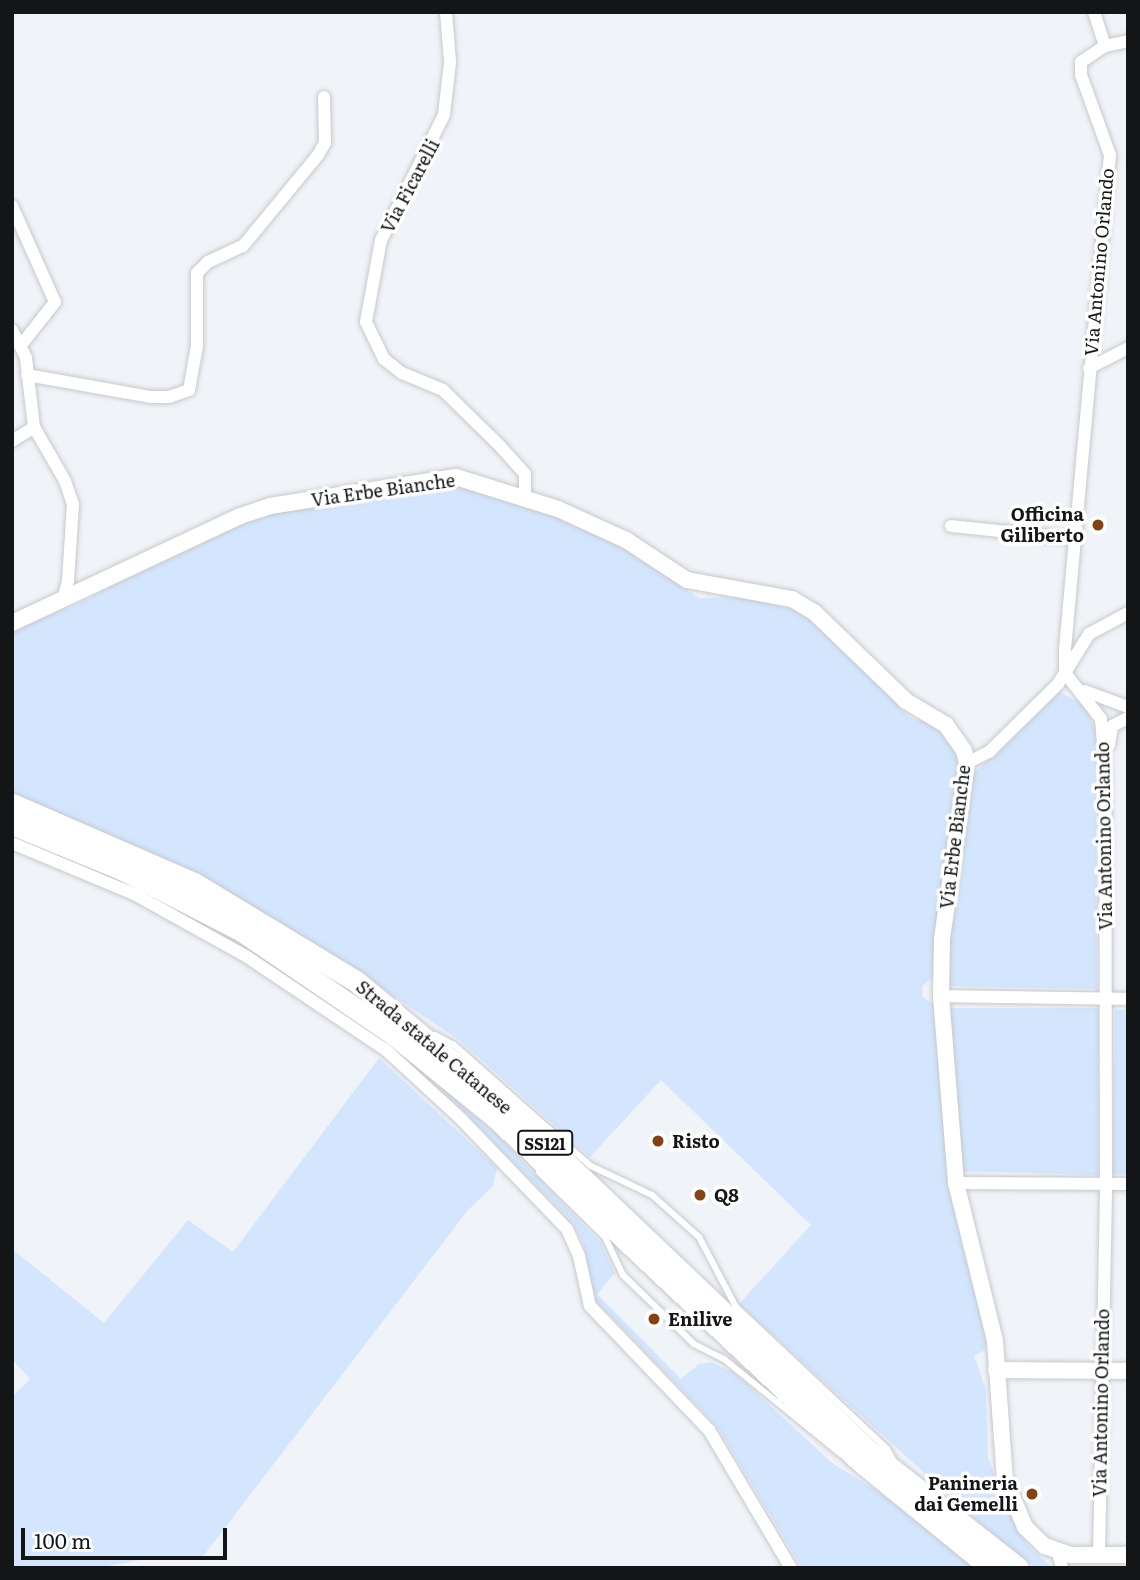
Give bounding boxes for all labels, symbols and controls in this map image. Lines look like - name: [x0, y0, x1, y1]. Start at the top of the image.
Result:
- street label: Via Ficarelli: [376, 135, 444, 237]
- street label: Via Antonino Orlando: [1080, 167, 1118, 357]
- street label: Via Erbe Bianche: [310, 469, 456, 511]
- place label: Officina Giliberto: [1000, 504, 1084, 546]
- marker: Officina Giliberto: [1090, 517, 1106, 533]
- street label: Via Antonino Orlando: [1092, 742, 1116, 930]
- street label: Via Erbe Bianche: [935, 764, 975, 910]
- street label: Strada statale Catanese: [352, 976, 516, 1118]
- road number: SS121: [517, 1130, 573, 1156]
- place label: Risto: [672, 1130, 720, 1152]
- marker: Risto: [650, 1133, 666, 1149]
- place label: Q8: [714, 1184, 739, 1206]
- marker: Q8: [692, 1187, 708, 1203]
- place label: Enilive: [668, 1308, 733, 1330]
- street label: Via Antonino Orlando: [1089, 1309, 1113, 1497]
- marker: Enilive: [646, 1311, 662, 1327]
- place label: Panineria dai Gemelli: [914, 1473, 1018, 1516]
- marker: Panineria dai Gemelli: [1024, 1486, 1040, 1502]
- scale bar: [24, 1514, 231, 1558]
- text: 100 m: [34, 1524, 91, 1555]

